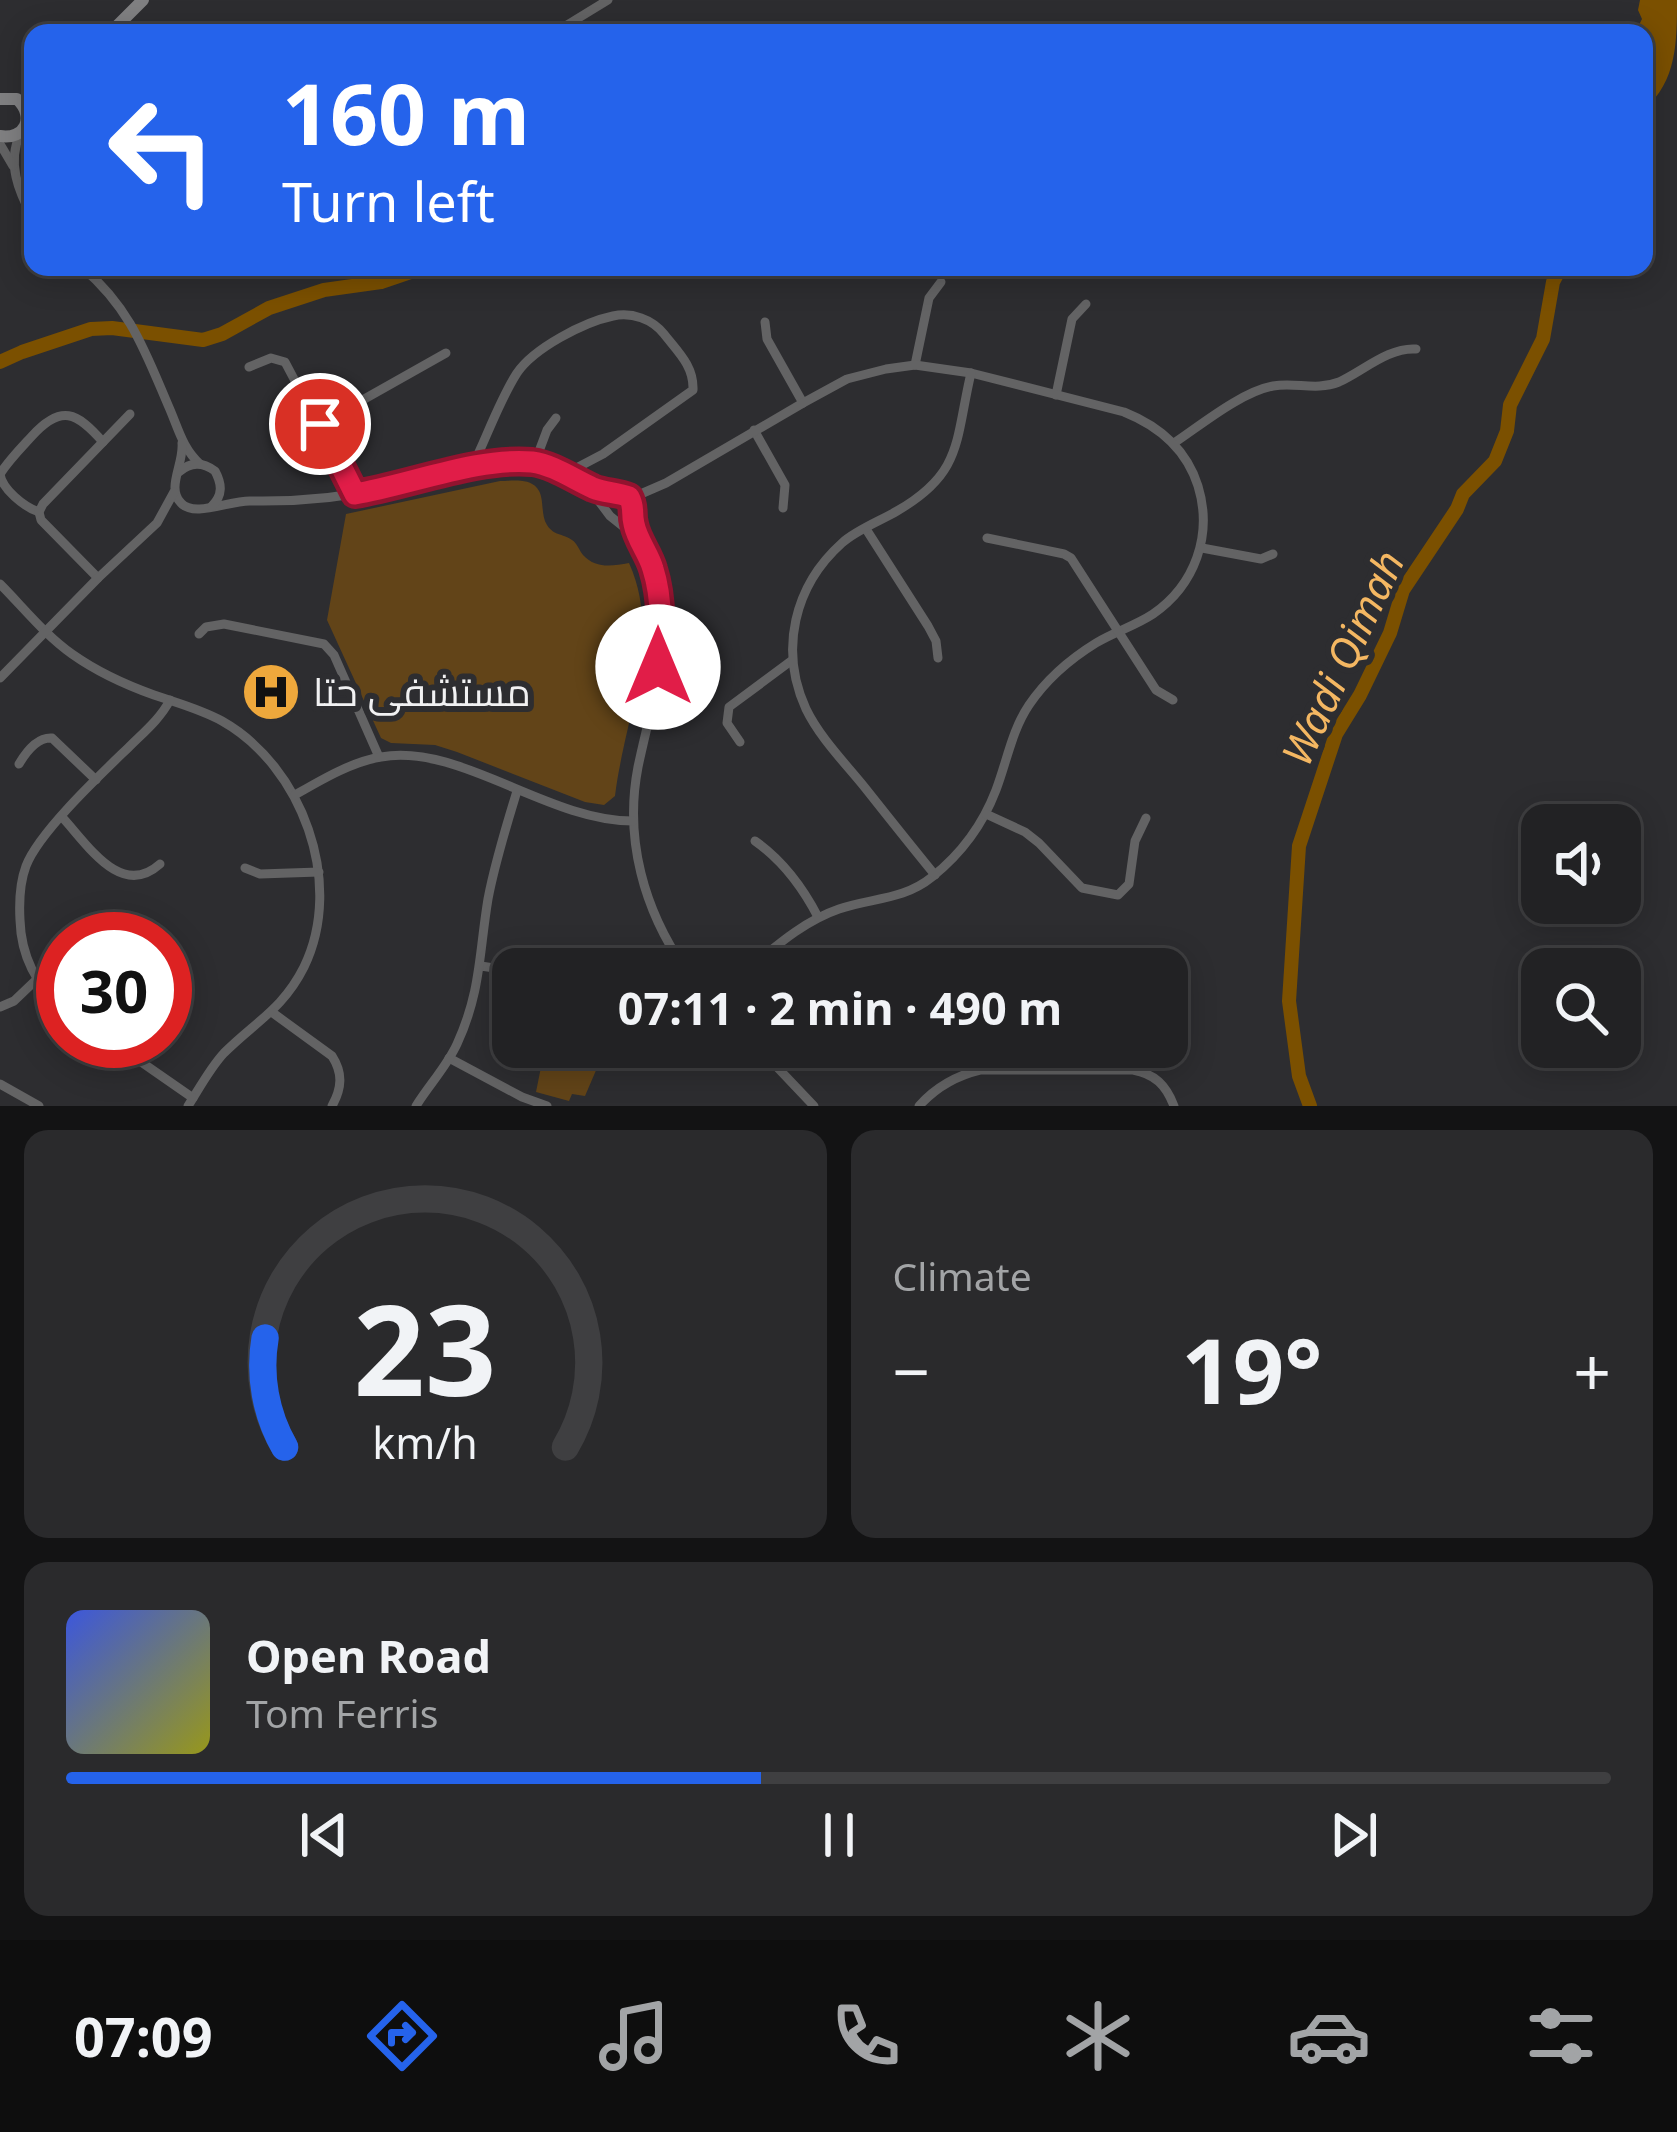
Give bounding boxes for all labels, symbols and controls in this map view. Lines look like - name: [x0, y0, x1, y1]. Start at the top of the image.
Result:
- text: 160 m: [282, 55, 530, 170]
- icon: left: [84, 72, 240, 228]
- text: Turn left: [282, 164, 495, 238]
- pin: [269, 373, 371, 475]
- icon: arrive: [287, 391, 353, 457]
- water label: Wadi Qimah: [1267, 541, 1416, 774]
- position arrow: [595, 604, 721, 730]
- hospital icon: مستشفى حتا: [240, 661, 302, 723]
- place label: مستشفى حتا: [313, 664, 531, 717]
- map controls: [1521, 804, 1641, 1068]
- button: sound: [1521, 804, 1641, 924]
- speed limit sign: 30: [36, 912, 192, 1068]
- button: search: [1521, 948, 1641, 1068]
- text: 07:11 · 2 min · 490 m: [618, 977, 1062, 1038]
- text: Climate: [893, 1249, 1032, 1302]
- text: 23: [354, 1263, 497, 1433]
- text: 19°: [1181, 1308, 1322, 1430]
- text: −: [893, 1325, 930, 1415]
- text: +: [1573, 1325, 1611, 1415]
- text: km/h: [373, 1413, 478, 1472]
- text: Open Road: [246, 1625, 491, 1686]
- text: Tom Ferris: [246, 1686, 438, 1739]
- icon: previous: [291, 1802, 357, 1868]
- icon: pause: [806, 1802, 872, 1868]
- icon: next: [1321, 1802, 1387, 1868]
- icon: directions: [360, 1994, 444, 2078]
- icon: music: [592, 1994, 676, 2078]
- icon: phone: [824, 1994, 908, 2078]
- icon: climate: [1056, 1994, 1140, 2078]
- icon: car: [1287, 1994, 1371, 2078]
- icon: filters: [1519, 1994, 1603, 2078]
- text: 07:09: [74, 1999, 213, 2073]

